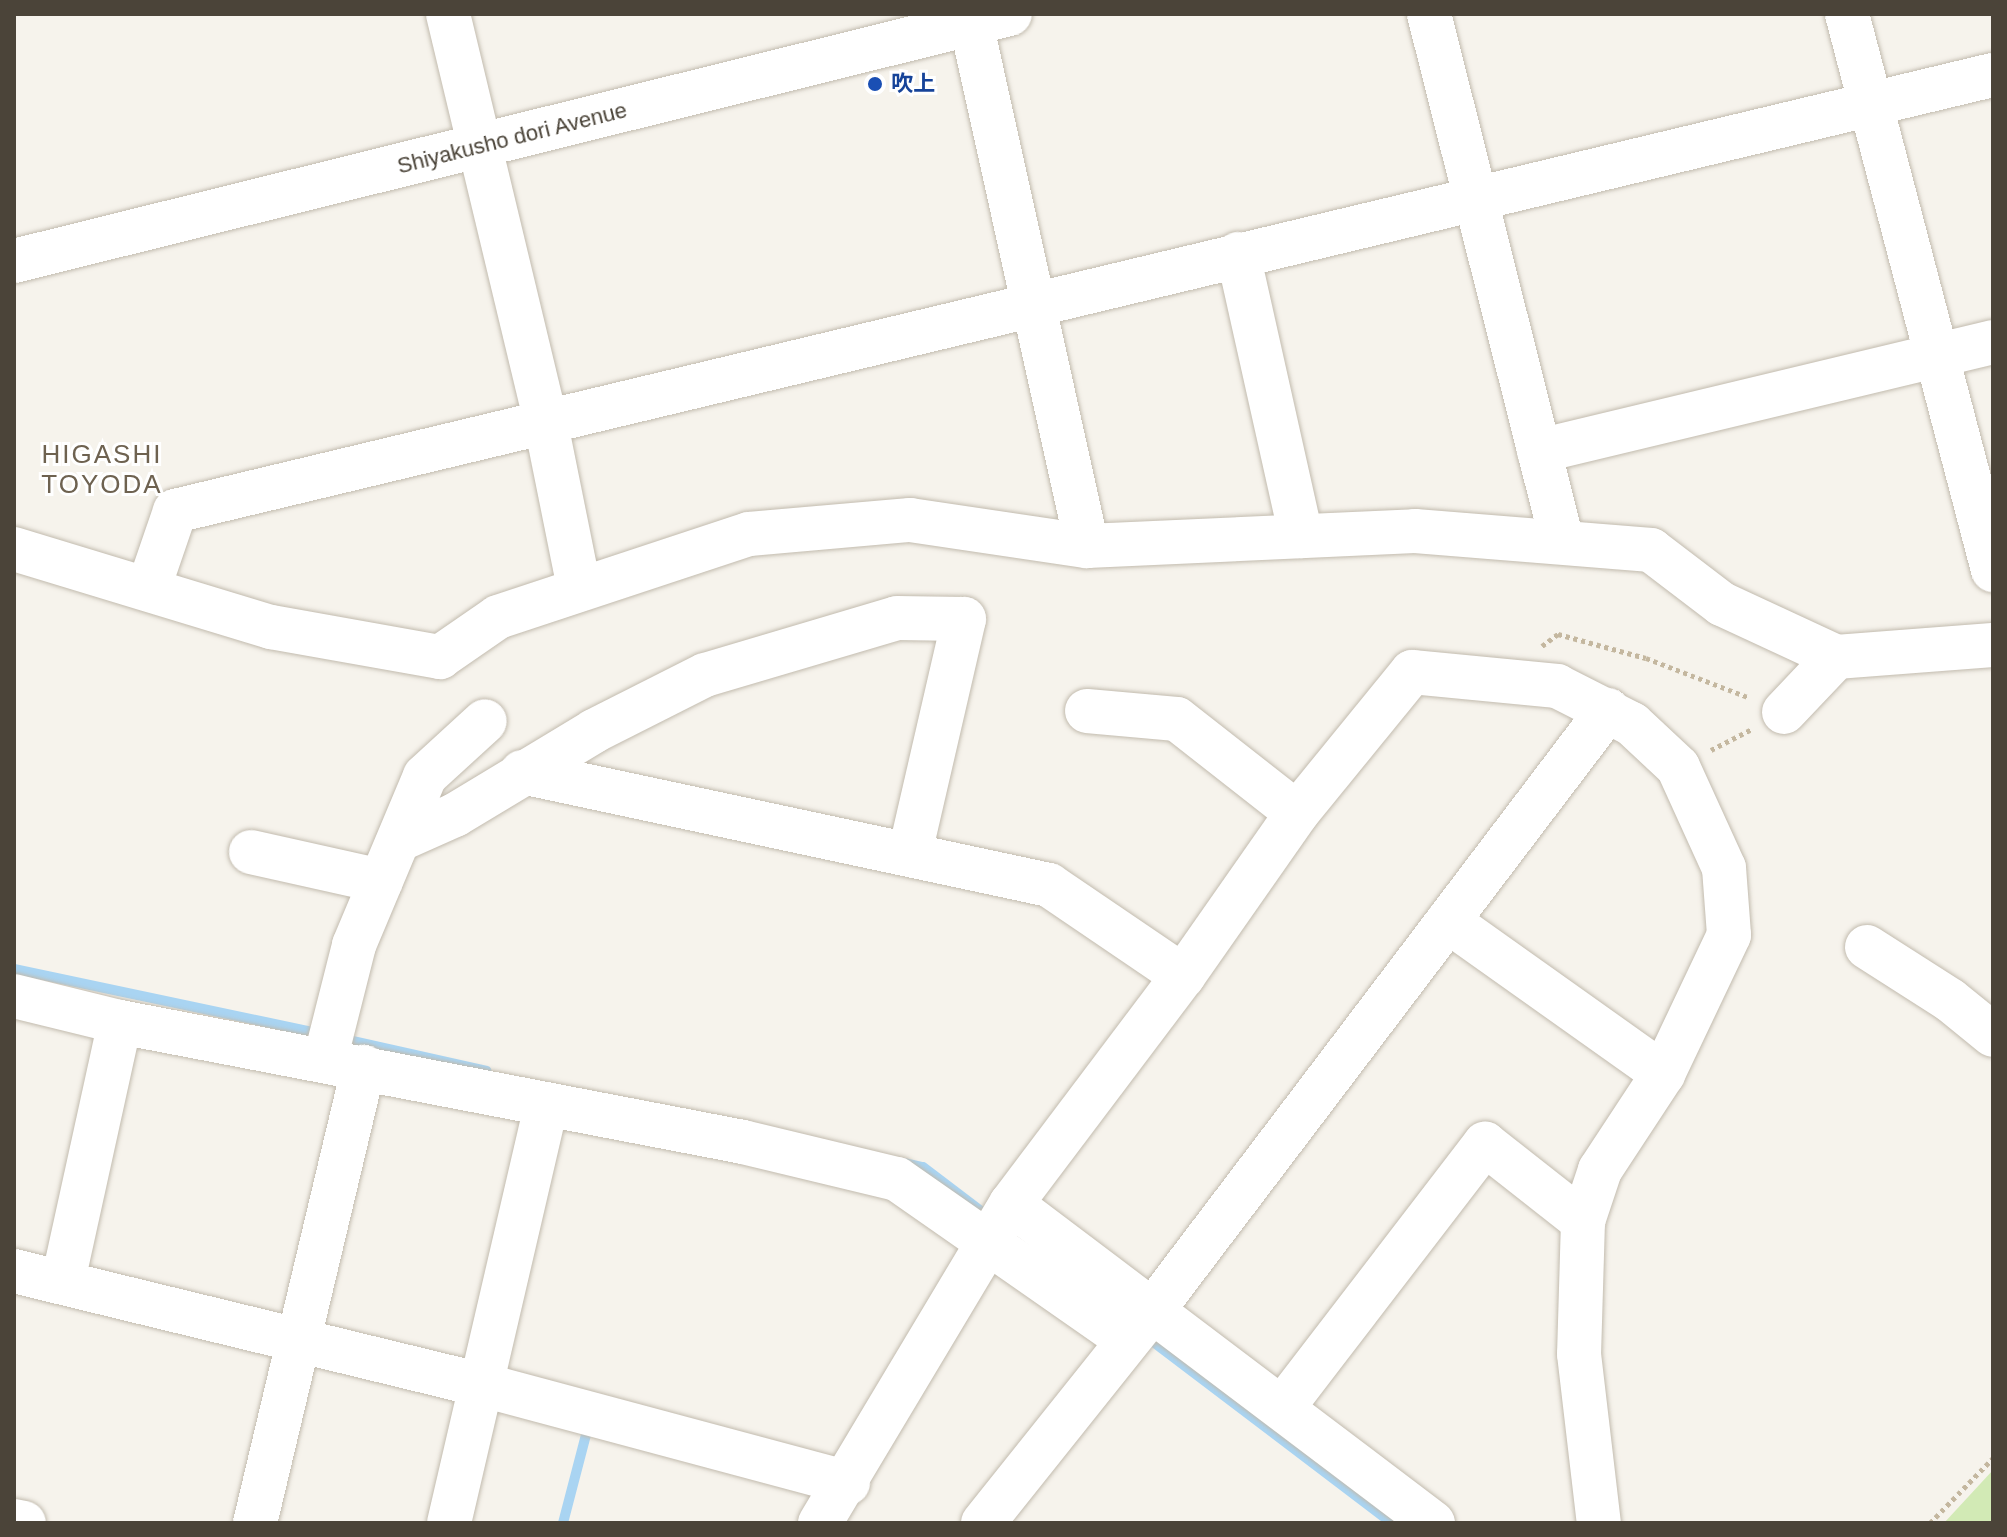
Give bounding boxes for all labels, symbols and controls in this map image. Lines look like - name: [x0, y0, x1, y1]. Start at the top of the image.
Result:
- place label: 吹上: [891, 71, 935, 97]
- marker: 吹上: [866, 75, 884, 93]
- street label: Shiyakusho dori Avenue: [394, 97, 630, 179]
- district label: HIGASHI TOYODA: [41, 439, 163, 500]

